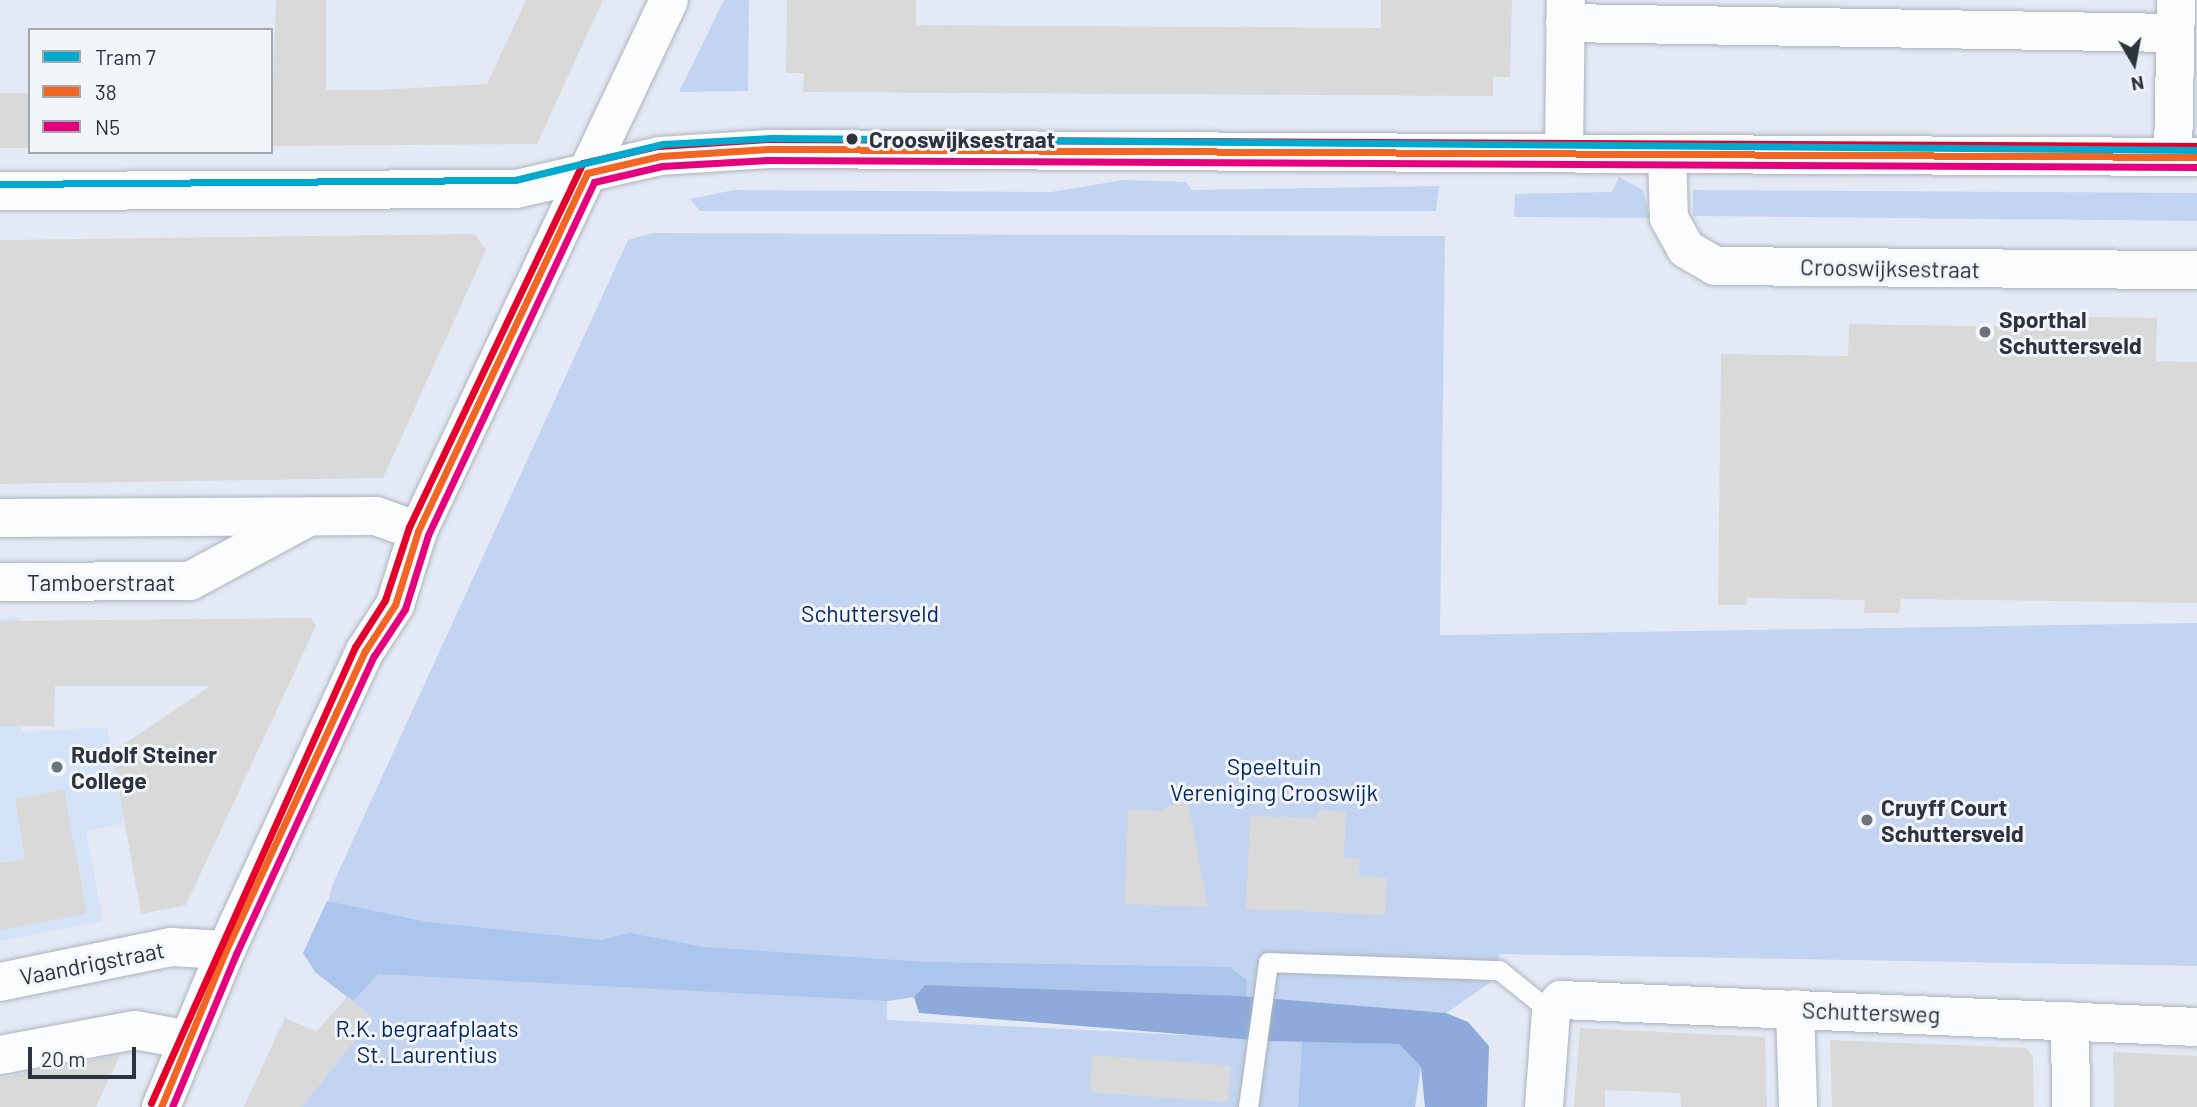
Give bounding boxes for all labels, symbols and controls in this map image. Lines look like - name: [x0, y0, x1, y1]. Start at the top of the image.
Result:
- legend: [28, 28, 273, 154]
- north arrow: [2099, 28, 2169, 98]
- text: Tram 7: [95, 44, 156, 69]
- text: N: [2130, 72, 2146, 97]
- text: 38: [95, 79, 117, 104]
- text: N5: [95, 114, 120, 139]
- place label: Crooswijksestraat: [869, 125, 1055, 153]
- marker: Crooswijksestraat: [841, 128, 863, 150]
- street label: Crooswijksestraat: [1800, 253, 1980, 283]
- place label: Sporthal Schuttersveld: [1999, 305, 2142, 359]
- marker: Sporthal Schuttersveld: [1977, 324, 1993, 340]
- street label: Tamboerstraat: [27, 568, 175, 596]
- park label: Schuttersveld: [801, 599, 939, 627]
- place label: Rudolf Steiner College: [71, 740, 217, 794]
- park label: Speeltuin Vereniging Crooswijk: [1170, 752, 1378, 806]
- marker: Rudolf Steiner College: [49, 759, 65, 775]
- place label: Cruyff Court Schuttersveld: [1881, 793, 2024, 847]
- marker: Cruyff Court Schuttersveld: [1859, 812, 1875, 828]
- street label: Vaandrigstraat: [17, 935, 167, 991]
- street label: Schuttersweg: [1801, 996, 1941, 1028]
- park label: R.K. begraafplaats St. Laurentius: [335, 1014, 519, 1068]
- scale bar: [32, 1034, 140, 1078]
- text: 20 m: [41, 1046, 86, 1071]

